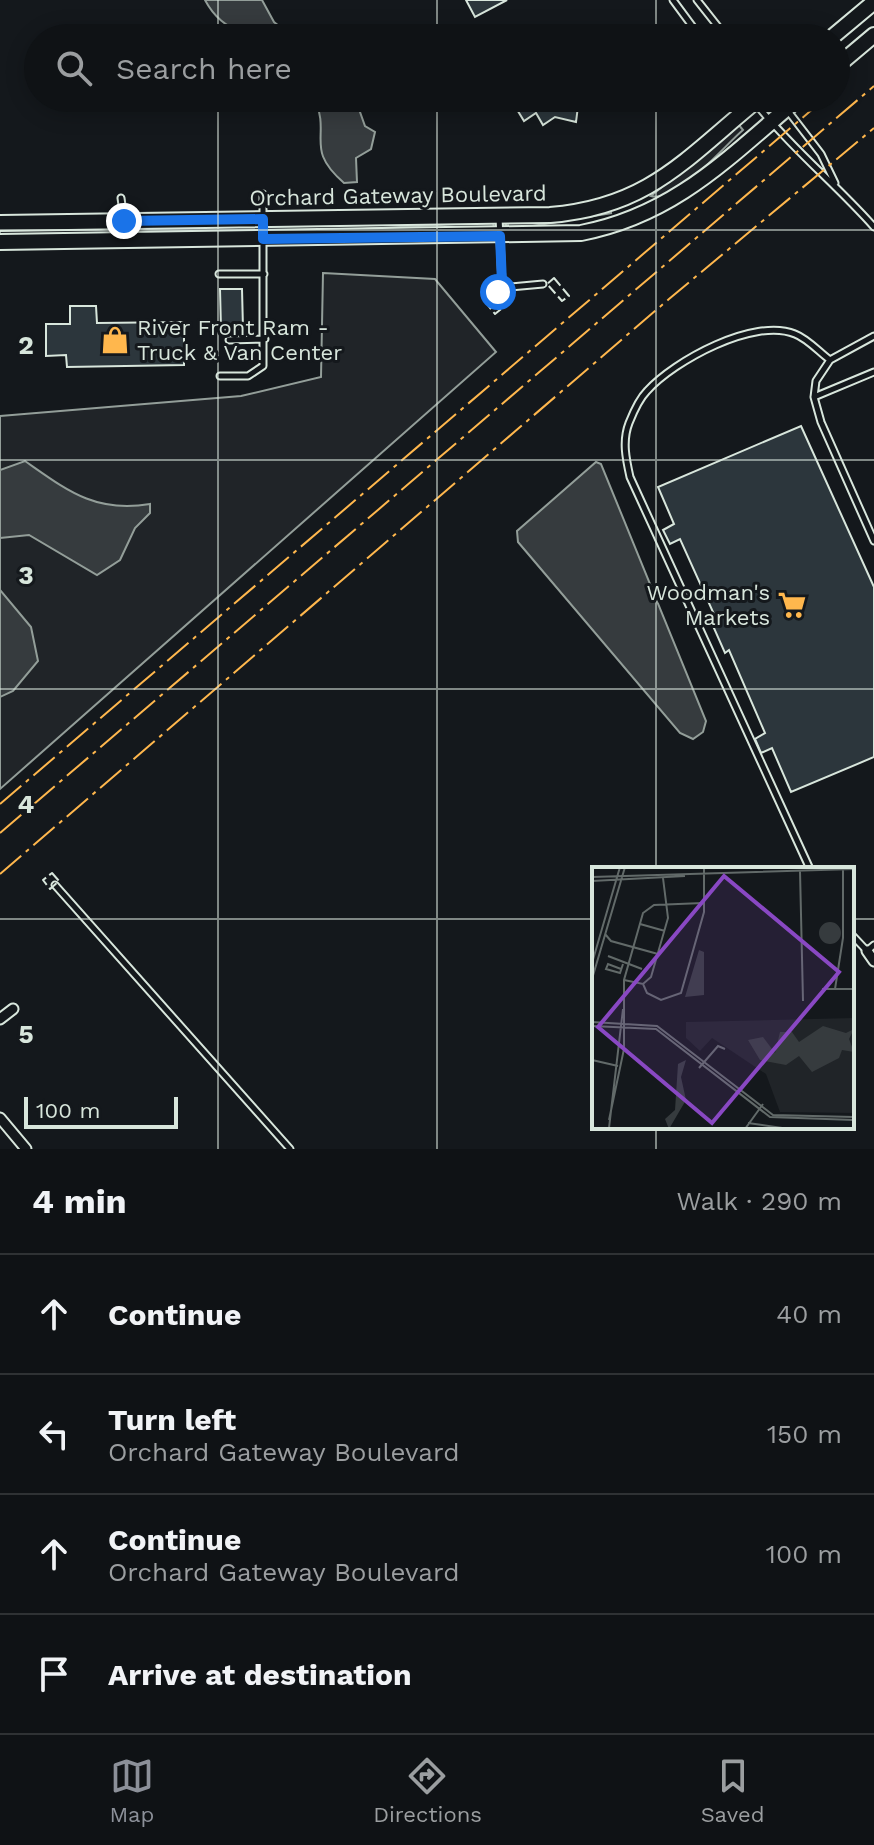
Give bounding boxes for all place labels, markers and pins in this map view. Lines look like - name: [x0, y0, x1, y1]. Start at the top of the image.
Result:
- place label: River Front Ram - Truck & Van Center: [137, 315, 342, 365]
- shop icon: River Front Ram - Truck & Van Center: [100, 325, 130, 355]
- place label: Woodman's Markets: [646, 580, 770, 630]
- supermarket icon: Woodman's Markets: [777, 590, 807, 620]

